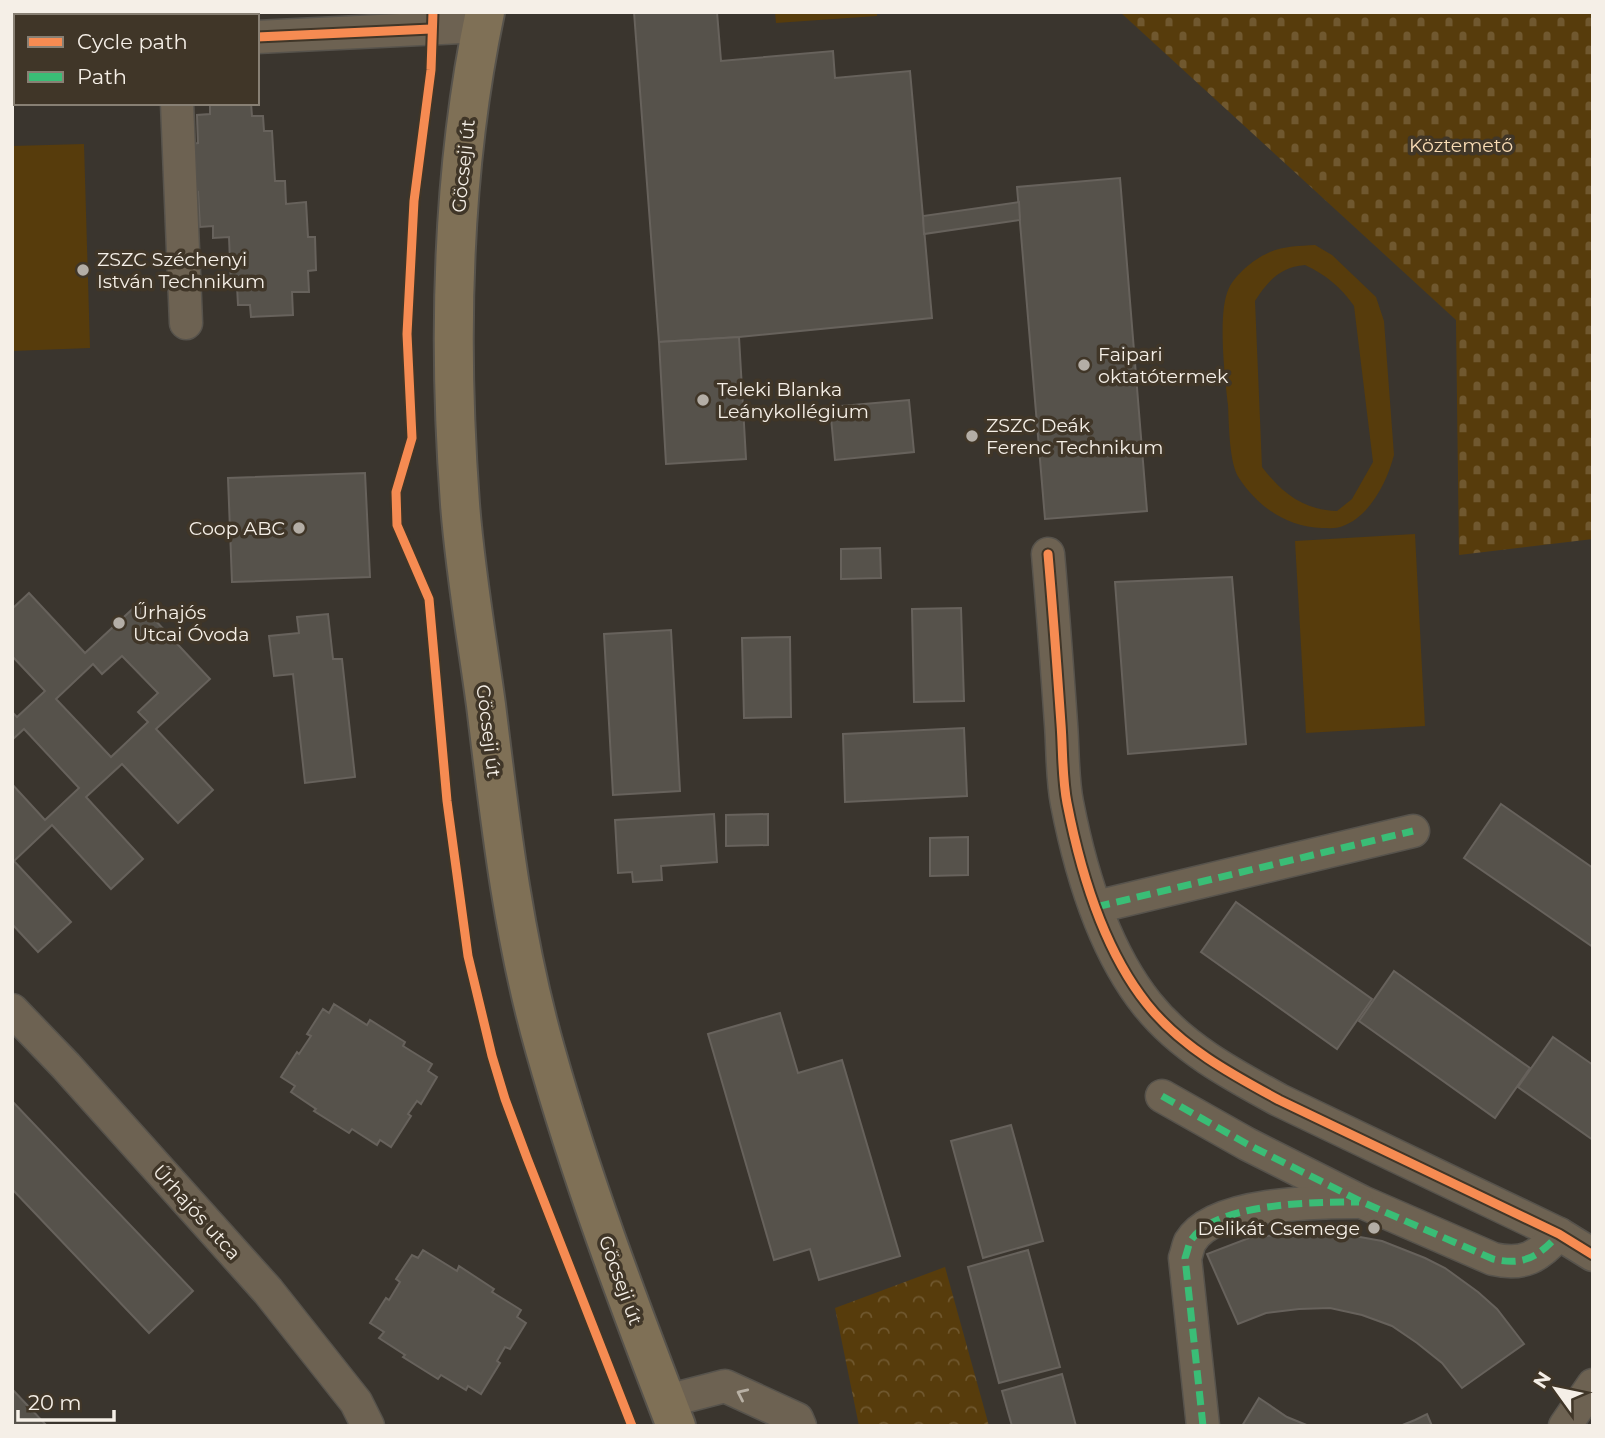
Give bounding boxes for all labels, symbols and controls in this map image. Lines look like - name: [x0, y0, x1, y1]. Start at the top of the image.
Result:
- legend: [14, 14, 259, 105]
- text: Cycle path: [77, 29, 188, 54]
- text: Path: [77, 64, 127, 89]
- street label: Göcseji út: [447, 118, 480, 214]
- park label: Köztemető: [1409, 134, 1513, 157]
- place label: ZSZC Széchenyi István Technikum: [97, 248, 265, 293]
- marker: ZSZC Széchenyi István Technikum: [75, 262, 91, 278]
- place label: Faipari oktatótermek: [1098, 343, 1229, 388]
- marker: Faipari oktatótermek: [1076, 357, 1092, 373]
- place label: Teleki Blanka Leánykollégium: [717, 378, 869, 423]
- marker: Teleki Blanka Leánykollégium: [695, 392, 711, 408]
- place label: ZSZC Deák Ferenc Technikum: [986, 414, 1163, 459]
- marker: ZSZC Deák Ferenc Technikum: [964, 428, 980, 444]
- place label: Coop ABC: [189, 517, 285, 540]
- marker: Coop ABC: [291, 520, 307, 536]
- place label: Űrhajós Utcai Óvoda: [133, 601, 249, 646]
- marker: Űrhajós Utcai Óvoda: [111, 615, 127, 631]
- street label: Göcseji út: [471, 683, 506, 779]
- street label: Űrhajós utca: [148, 1160, 245, 1265]
- place label: Delikát Csemege: [1198, 1217, 1360, 1240]
- marker: Delikát Csemege: [1366, 1220, 1382, 1236]
- street label: Göcseji út: [594, 1232, 647, 1328]
- north arrow: [1521, 1354, 1591, 1424]
- text: N: [1528, 1367, 1556, 1393]
- scale bar: [18, 1378, 114, 1422]
- one-way arrow: [737, 1388, 749, 1402]
- text: 20 m: [28, 1390, 82, 1415]

